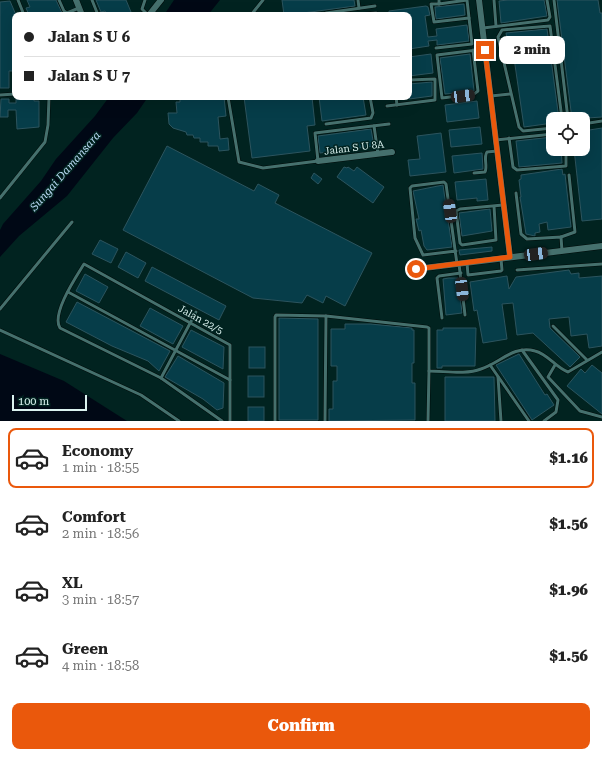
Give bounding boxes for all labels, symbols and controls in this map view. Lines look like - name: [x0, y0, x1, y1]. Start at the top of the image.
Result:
- text: Jalan S U 6: [48, 28, 130, 46]
- callout: 2 min: [499, 36, 565, 64]
- route end: [476, 41, 494, 59]
- text: 2 min: [514, 42, 550, 57]
- text: Jalan S U 7: [48, 67, 130, 85]
- car: [450, 89, 476, 103]
- map controls: [546, 112, 590, 156]
- button: locate: [546, 112, 590, 156]
- water label: Sungai Damansara: [27, 129, 104, 214]
- street label: Jalan S U 8A: [323, 138, 385, 157]
- car: [442, 198, 458, 224]
- car: [523, 246, 549, 262]
- route start: [407, 260, 425, 278]
- car: [455, 276, 469, 302]
- street label: Jalan 22/5: [177, 303, 225, 336]
- scale bar: [12, 393, 87, 412]
- text: 100 m: [18, 395, 49, 408]
- icon: car: [14, 440, 50, 476]
- text: Economy: [62, 442, 133, 460]
- text: $1.16: [549, 449, 588, 467]
- text: 1 min · 18:55: [62, 460, 139, 475]
- icon: car: [14, 506, 50, 542]
- text: Comfort: [62, 508, 126, 526]
- text: $1.56: [549, 515, 588, 533]
- text: 2 min · 18:56: [62, 526, 139, 541]
- icon: car: [14, 572, 50, 608]
- text: XL: [62, 574, 83, 592]
- text: $1.96: [549, 581, 588, 599]
- text: 3 min · 18:57: [62, 592, 139, 607]
- icon: car: [14, 638, 50, 674]
- text: Green: [62, 640, 108, 658]
- text: $1.56: [549, 647, 588, 665]
- text: 4 min · 18:58: [62, 658, 139, 673]
- button: Confirm: [12, 703, 590, 749]

